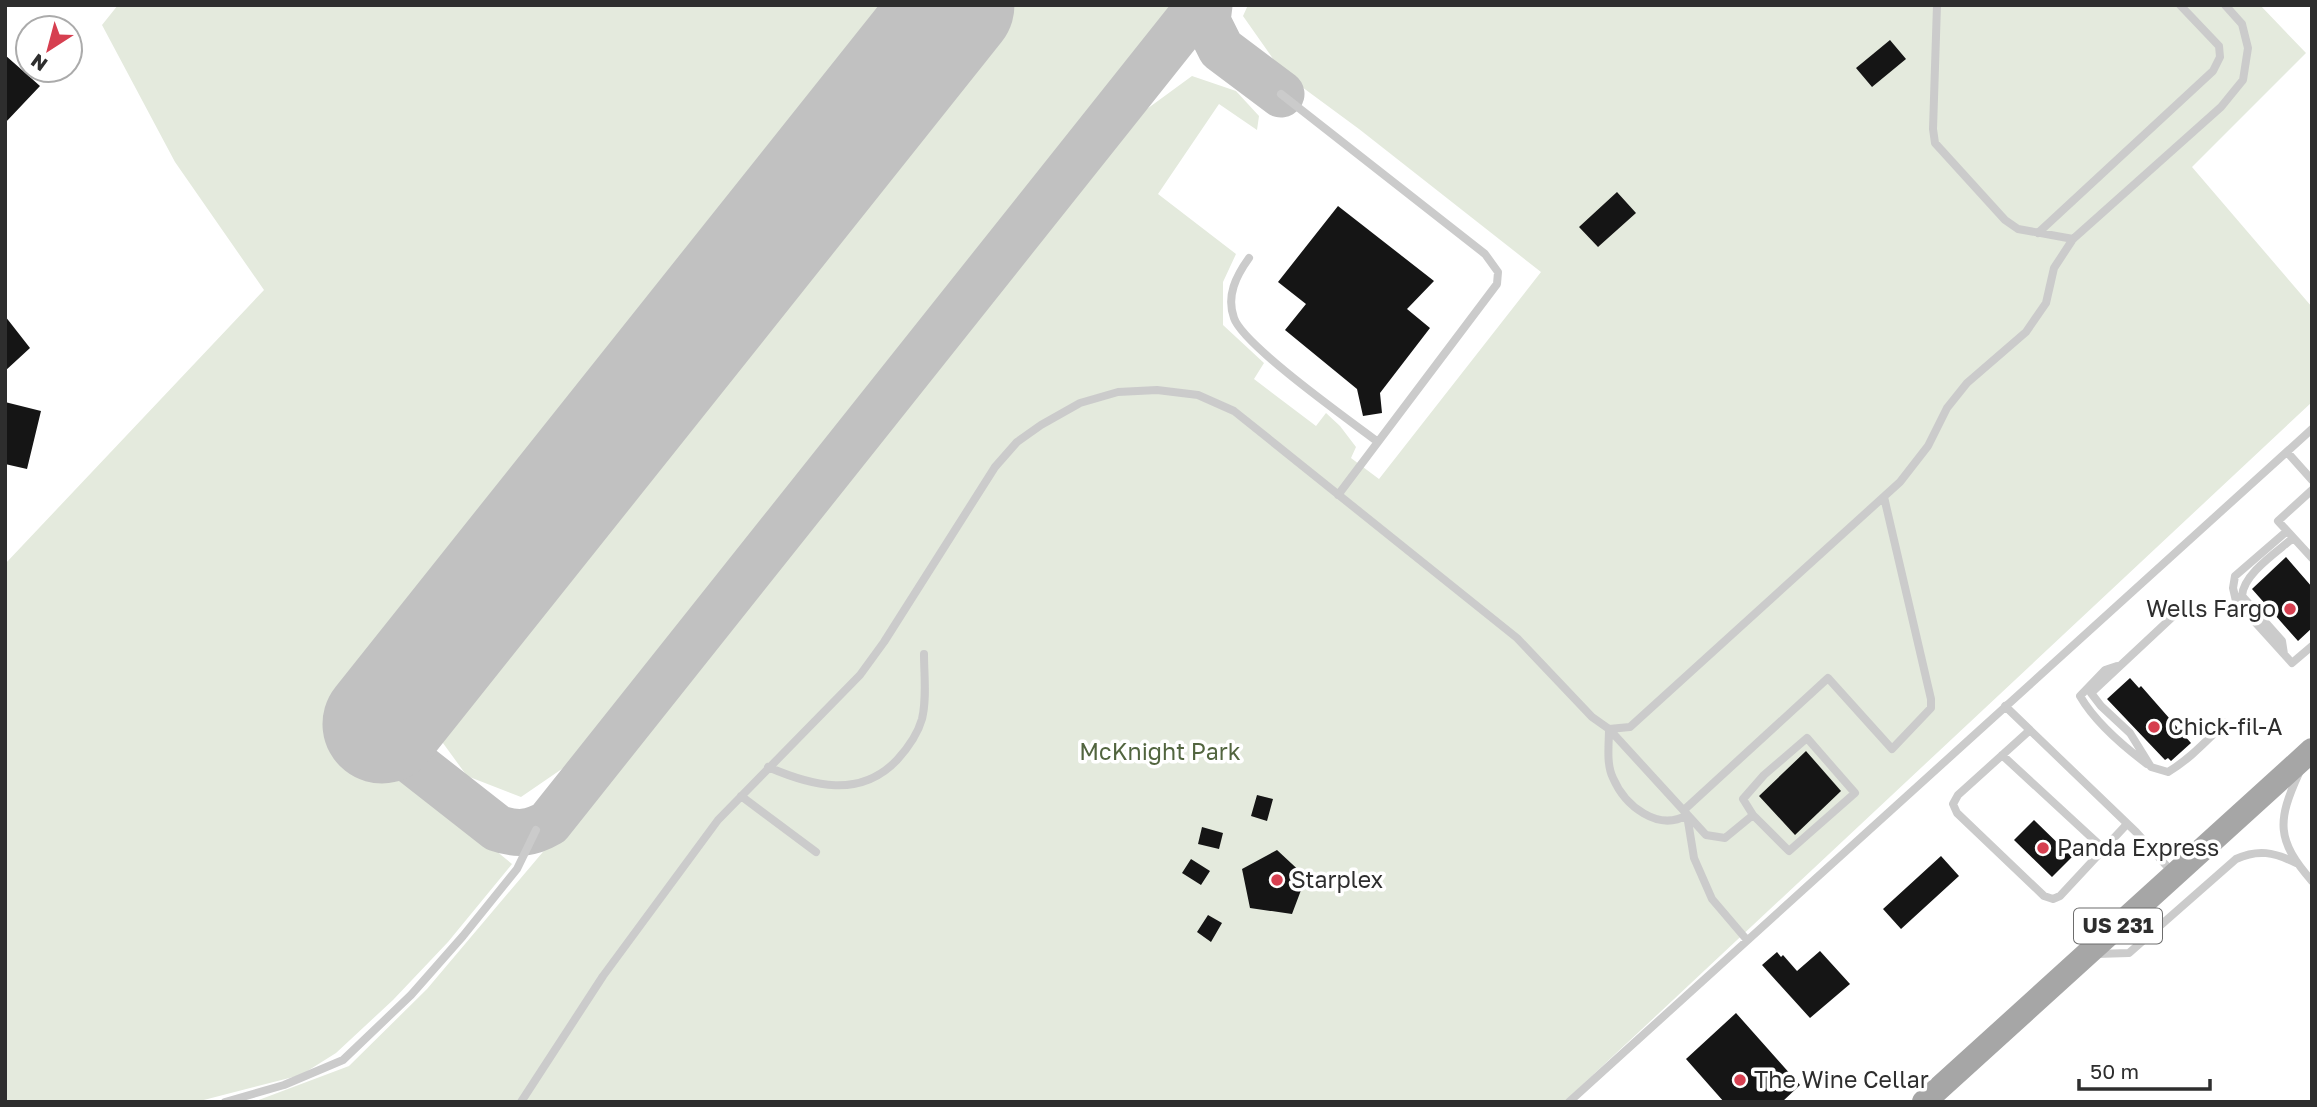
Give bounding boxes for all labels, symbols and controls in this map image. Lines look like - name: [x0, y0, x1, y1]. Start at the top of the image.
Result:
- north arrow: [14, 14, 84, 84]
- text: N: [26, 50, 51, 77]
- place label: Wells Fargo: [2146, 594, 2276, 622]
- marker: Wells Fargo: [2282, 601, 2298, 617]
- place label: Chick-fil-A: [2168, 712, 2282, 740]
- marker: Chick-fil-A: [2146, 719, 2162, 735]
- park label: McKnight Park: [1079, 737, 1241, 765]
- place label: Panda Express: [2057, 833, 2219, 861]
- marker: Panda Express: [2035, 840, 2051, 856]
- place label: Starplex: [1291, 865, 1384, 893]
- marker: Starplex: [1269, 872, 1285, 888]
- road number: US 231: [2074, 908, 2162, 944]
- scale bar: [2079, 1048, 2210, 1092]
- text: 50 m: [2090, 1058, 2139, 1084]
- place label: The Wine Cellar: [1754, 1065, 1929, 1093]
- marker: The Wine Cellar: [1732, 1072, 1748, 1088]

